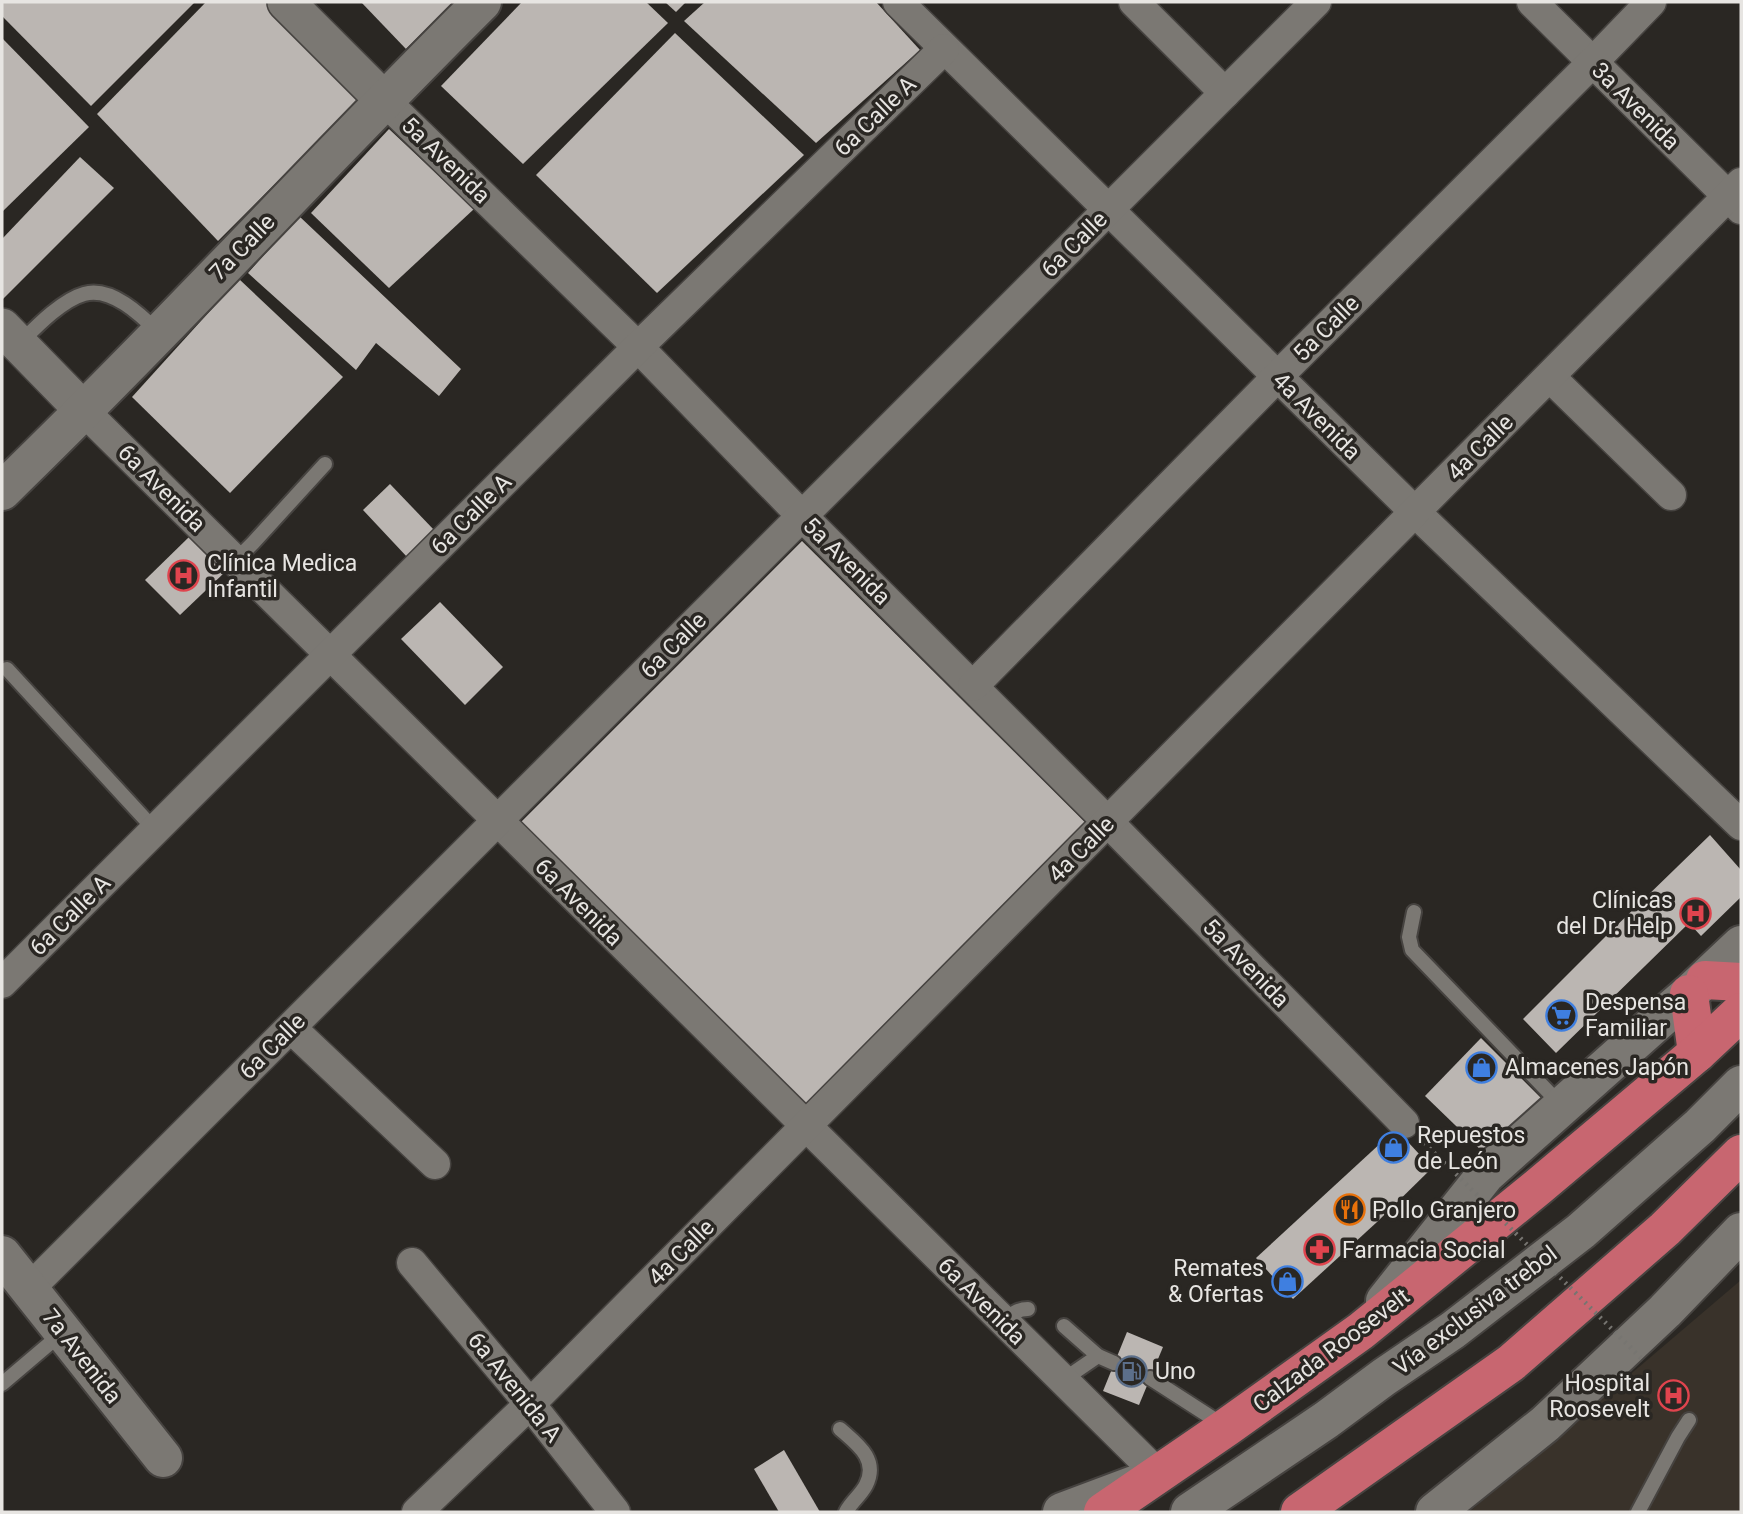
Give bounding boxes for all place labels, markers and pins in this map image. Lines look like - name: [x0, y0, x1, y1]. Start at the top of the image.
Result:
- place label: Clínica Medica Infantil: [207, 550, 357, 603]
- hospital icon: Clínica Medica Infantil: [167, 559, 201, 593]
- place label: Clínicas del Dr. Help: [1556, 887, 1673, 940]
- hospital icon: Clínicas del Dr. Help: [1679, 896, 1713, 930]
- place label: Despensa Familiar: [1585, 989, 1686, 1042]
- supermarket icon: Despensa Familiar: [1545, 998, 1579, 1032]
- shop icon: Almacenes Japón: [1465, 1050, 1499, 1084]
- place label: Almacenes Japón: [1505, 1054, 1689, 1081]
- place label: Repuestos de León: [1417, 1122, 1525, 1175]
- shop icon: Repuestos de León: [1377, 1131, 1411, 1165]
- restaurant icon: Pollo Granjero: [1332, 1193, 1366, 1227]
- place label: Pollo Granjero: [1372, 1197, 1516, 1224]
- pharmacy icon: Farmacia Social: [1302, 1233, 1336, 1267]
- place label: Farmacia Social: [1342, 1237, 1506, 1264]
- place label: Remates & Ofertas: [1168, 1255, 1264, 1308]
- shop icon: Remates & Ofertas: [1270, 1264, 1304, 1298]
- fuel station icon: Uno: [1115, 1354, 1149, 1388]
- place label: Uno: [1155, 1358, 1196, 1385]
- place label: Hospital Roosevelt: [1549, 1370, 1650, 1423]
- hospital icon: Hospital Roosevelt: [1656, 1379, 1690, 1413]

